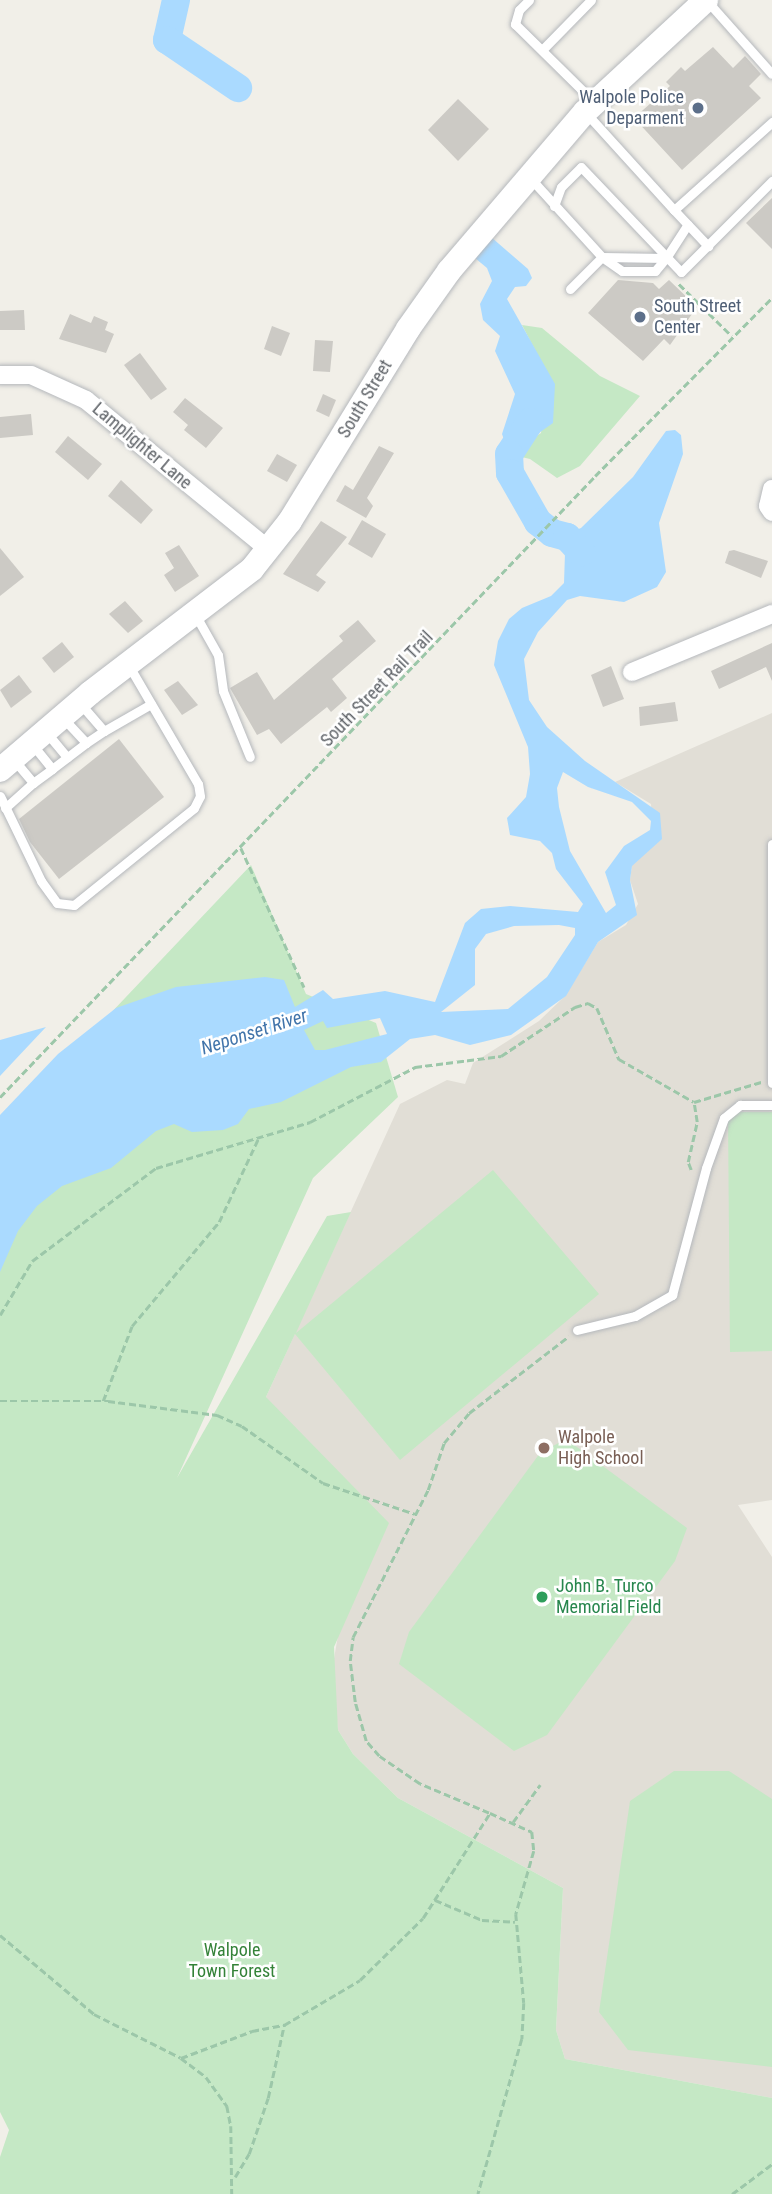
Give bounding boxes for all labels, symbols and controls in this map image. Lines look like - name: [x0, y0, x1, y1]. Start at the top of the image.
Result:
- place label: Walpole Police Deparment: [579, 87, 684, 130]
- marker: Walpole Police Deparment: [690, 100, 706, 116]
- place label: South Street Center: [654, 296, 741, 338]
- marker: South Street Center: [632, 309, 648, 325]
- street label: South Street: [333, 356, 397, 442]
- street label: Lamplighter Lane: [88, 398, 196, 494]
- street label: South Street Rail Trail: [316, 627, 438, 751]
- water label: Neponset River: [198, 1004, 310, 1060]
- place label: Walpole High School: [558, 1427, 644, 1470]
- marker: Walpole High School: [536, 1440, 552, 1456]
- place label: John B. Turco Memorial Field: [556, 1576, 661, 1618]
- marker: John B. Turco Memorial Field: [534, 1589, 550, 1605]
- park label: Walpole Town Forest: [189, 1940, 275, 1982]

